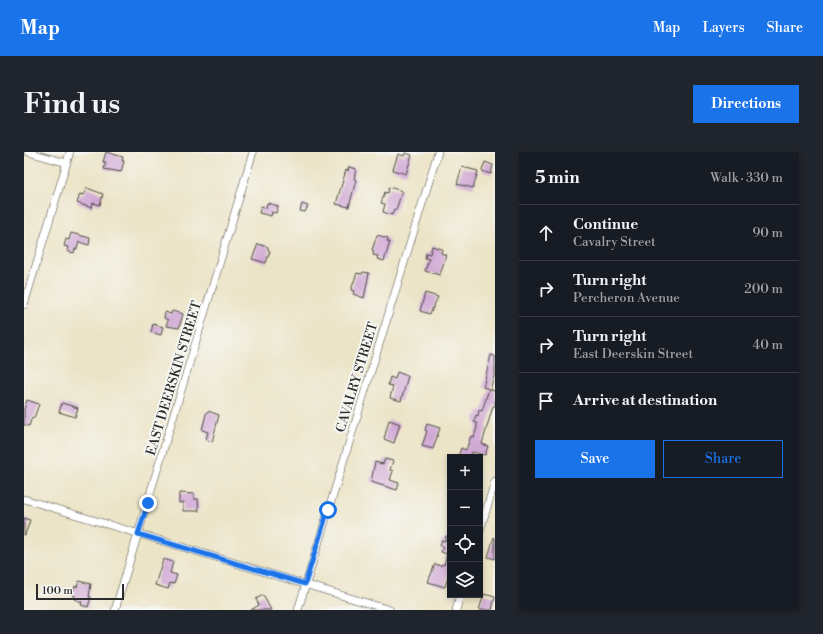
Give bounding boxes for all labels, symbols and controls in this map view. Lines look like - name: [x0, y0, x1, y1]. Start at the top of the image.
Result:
- text: Map: [20, 16, 60, 40]
- text: Map: [653, 19, 680, 37]
- text: Layers: [702, 19, 745, 37]
- text: Share: [767, 19, 803, 37]
- button: Directions: [693, 85, 799, 123]
- text: Find us: [24, 87, 120, 122]
- text: 5 min: [535, 167, 580, 189]
- text: Walk · 330 m: [710, 170, 783, 186]
- text: Continue: [573, 215, 638, 234]
- icon: ahead: [535, 222, 557, 244]
- text: 90 m: [752, 225, 783, 241]
- text: Cavalry Street: [573, 234, 656, 250]
- text: Turn right: [573, 271, 647, 290]
- icon: right: [535, 278, 557, 300]
- text: 200 m: [744, 281, 783, 297]
- text: Percheron Avenue: [573, 290, 680, 306]
- street label: EAST DEERSKIN STREET: [143, 299, 205, 457]
- street label: CAVALRY STREET: [333, 320, 381, 434]
- text: Turn right: [573, 327, 647, 346]
- icon: right: [535, 334, 557, 356]
- text: 40 m: [753, 337, 783, 353]
- text: East Deerskin Street: [573, 346, 693, 362]
- icon: arrive: [535, 390, 557, 412]
- text: Arrive at destination: [573, 391, 717, 410]
- button: Save: [535, 440, 655, 478]
- button: Share: [663, 440, 783, 478]
- map controls: [447, 454, 483, 598]
- button: +: [447, 454, 483, 490]
- button: −: [447, 490, 483, 526]
- route end: [139, 494, 157, 512]
- route start: [319, 501, 337, 519]
- button: locate: [447, 526, 483, 562]
- button: layers: [447, 562, 483, 598]
- scale bar: [36, 582, 124, 601]
- text: 100 m: [42, 584, 73, 598]

